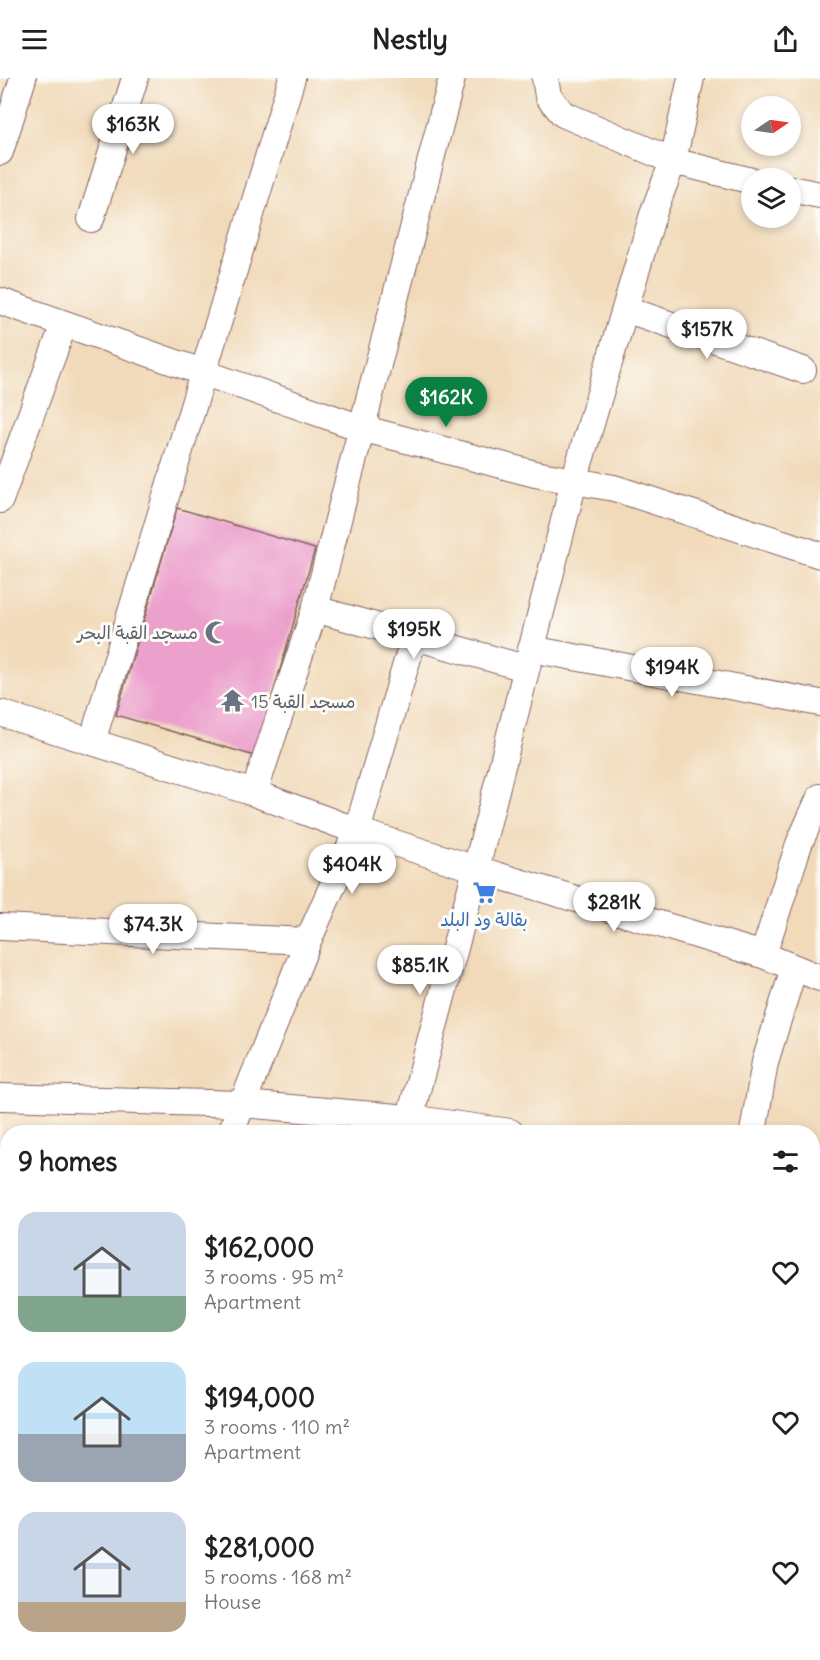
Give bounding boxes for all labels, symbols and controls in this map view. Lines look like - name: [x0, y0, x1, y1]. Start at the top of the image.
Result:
- text: Nestly: [372, 22, 448, 56]
- icon: menu: [18, 23, 51, 56]
- icon: share: [769, 23, 802, 56]
- north arrow: [741, 96, 801, 156]
- map controls: [741, 96, 801, 228]
- pin: $163K: [91, 104, 175, 155]
- text: $163K: [106, 111, 160, 136]
- button: layers: [741, 168, 801, 228]
- pin: $157K: [665, 309, 749, 360]
- text: $157K: [681, 316, 733, 341]
- pin: $162K: [404, 377, 488, 428]
- text: $162K: [419, 384, 473, 409]
- pin: $195K: [372, 609, 456, 660]
- text: $195K: [387, 616, 441, 641]
- mosque icon: مسجد القبة البحر: [203, 619, 229, 645]
- place label: مسجد القبة البحر: [75, 621, 198, 644]
- pin: $194K: [630, 647, 714, 698]
- text: $194K: [645, 654, 699, 679]
- temple icon: مسجد القبة 15: [220, 688, 246, 714]
- place label: مسجد القبة 15: [251, 690, 356, 713]
- pin: $404K: [310, 844, 394, 895]
- text: $404K: [322, 851, 382, 876]
- supermarket icon: بقالة ود البلد: [471, 880, 497, 906]
- pin: $281K: [572, 882, 656, 933]
- text: $281K: [587, 889, 641, 914]
- pin: $74.3K: [104, 904, 202, 955]
- place label: بقالة ود البلد: [440, 908, 528, 931]
- text: $74.3K: [123, 911, 183, 936]
- pin: $85.1K: [371, 945, 469, 996]
- text: $85.1K: [391, 952, 449, 977]
- text: 9 homes: [18, 1145, 117, 1178]
- icon: filters: [769, 1145, 802, 1178]
- text: $162,000: [204, 1231, 314, 1264]
- icon: home: [66, 1236, 138, 1308]
- icon: heart: [769, 1256, 802, 1289]
- text: 3 rooms · 95 m²: [204, 1264, 344, 1289]
- text: Apartment: [204, 1289, 301, 1314]
- text: $194,000: [204, 1381, 315, 1414]
- icon: home: [66, 1386, 138, 1458]
- icon: heart: [769, 1406, 802, 1439]
- text: 3 rooms · 110 m²: [204, 1414, 350, 1439]
- text: Apartment: [204, 1439, 301, 1464]
- text: $281,000: [204, 1531, 315, 1564]
- icon: home: [66, 1536, 138, 1608]
- icon: heart: [769, 1556, 802, 1589]
- text: 5 rooms · 168 m²: [204, 1564, 352, 1589]
- text: House: [204, 1589, 261, 1614]

